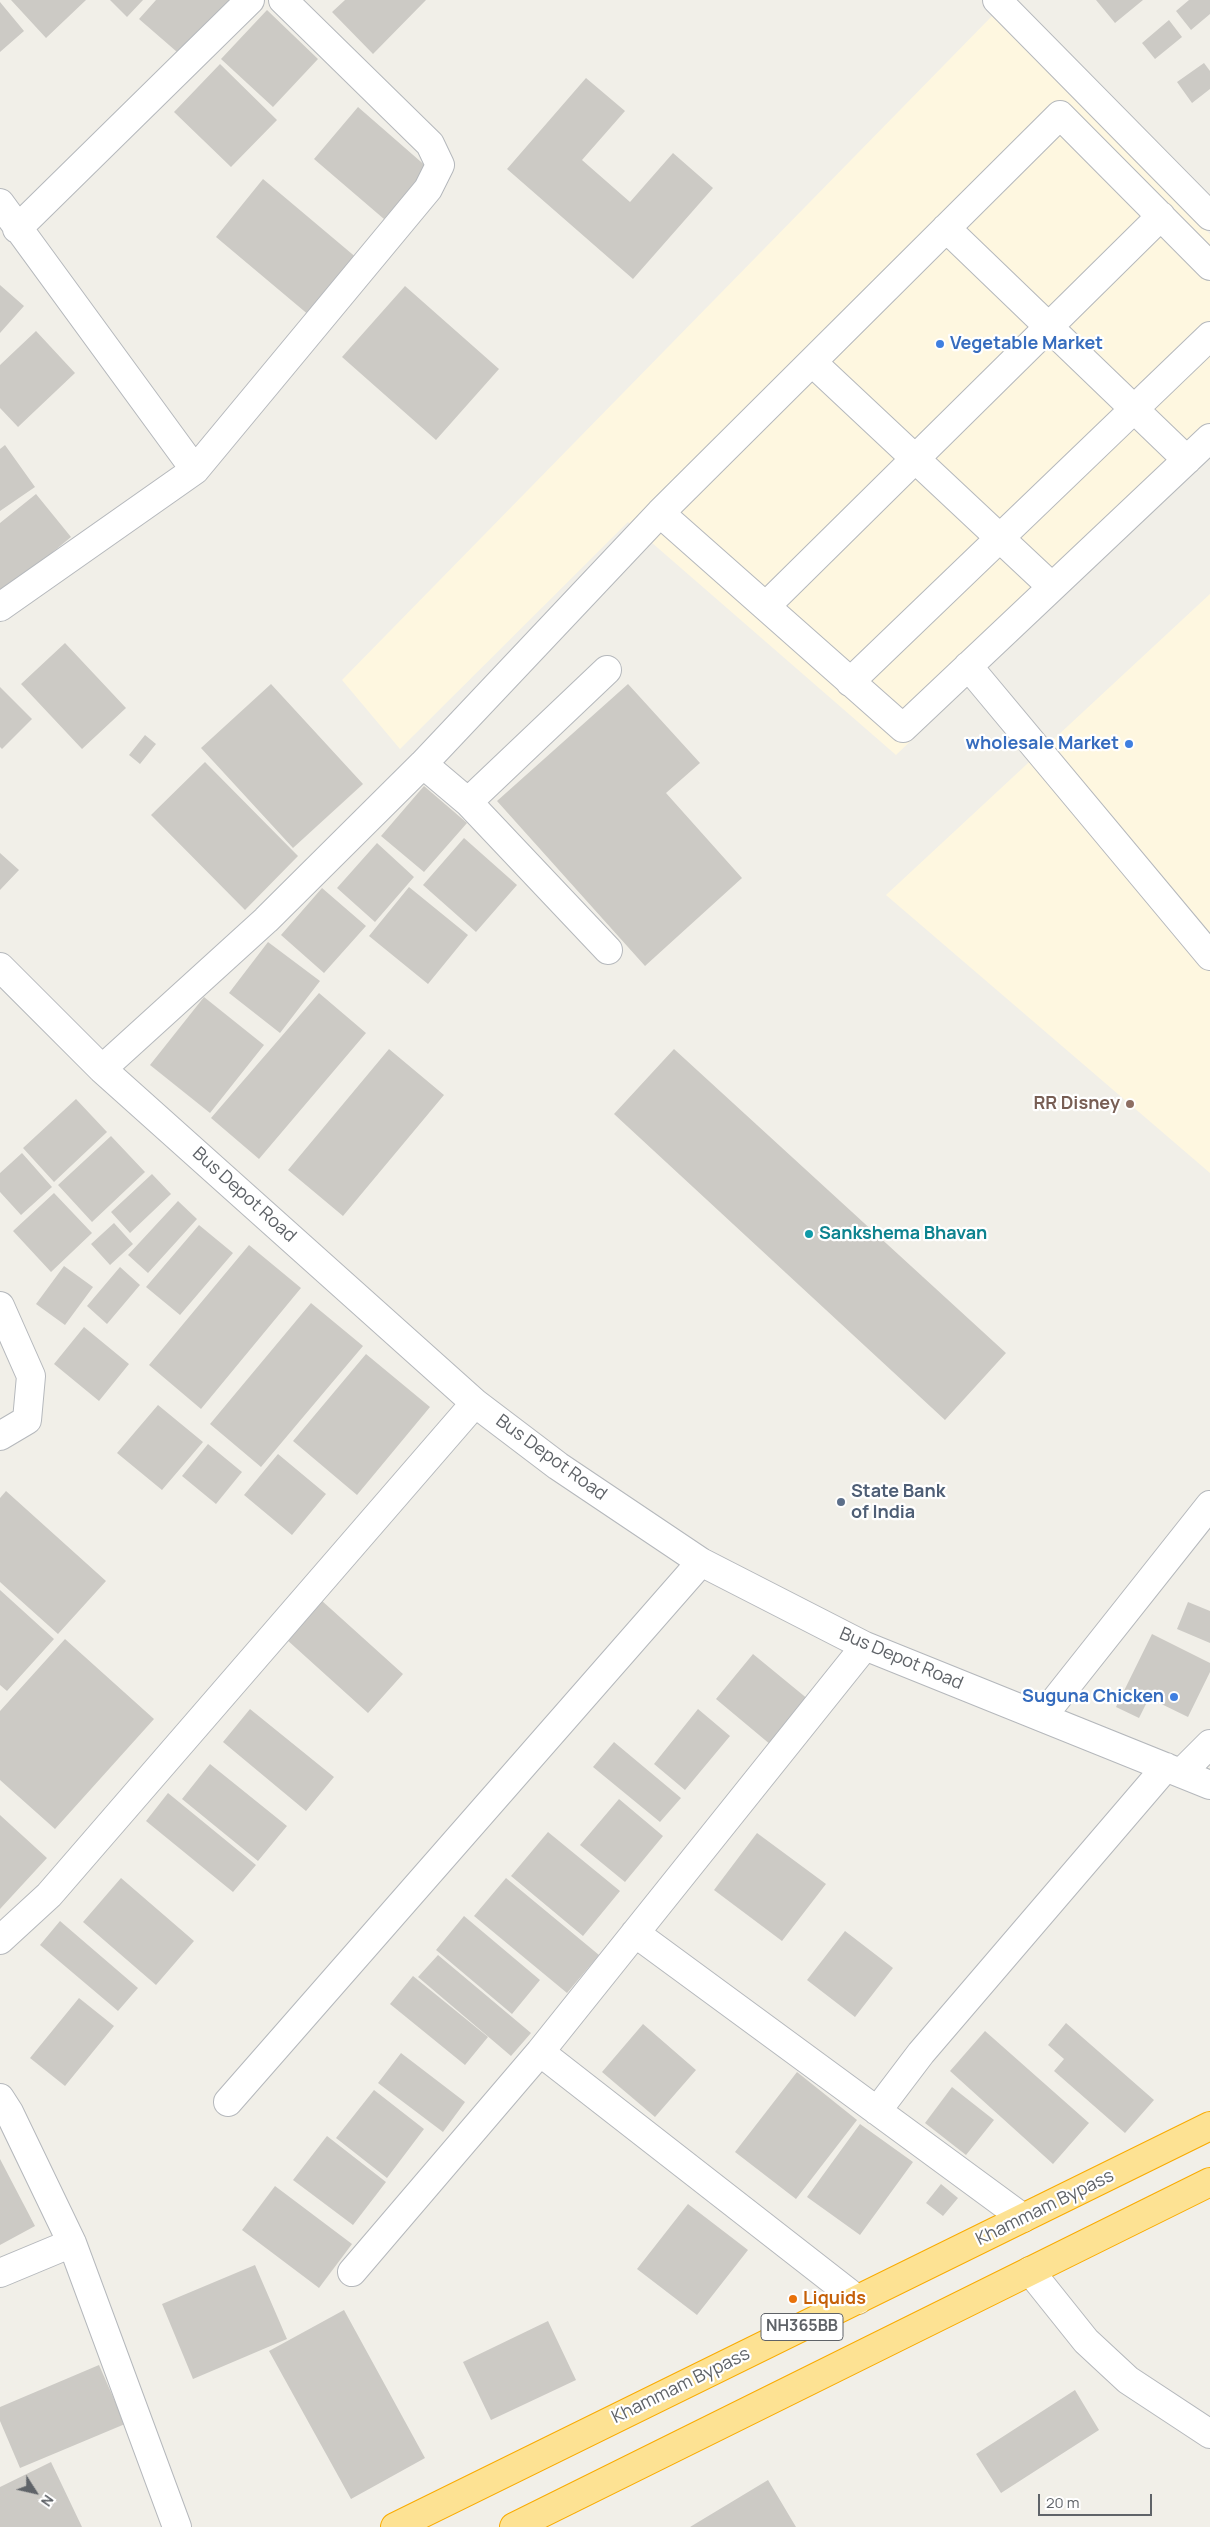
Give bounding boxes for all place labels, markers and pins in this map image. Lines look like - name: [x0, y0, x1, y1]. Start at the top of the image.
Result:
- place label: Vegetable Market: [950, 333, 1103, 355]
- marker: Vegetable Market: [934, 338, 946, 350]
- place label: wholesale Market: [966, 733, 1119, 755]
- marker: wholesale Market: [1123, 738, 1135, 750]
- place label: RR Disney: [1033, 1093, 1120, 1115]
- marker: RR Disney: [1124, 1098, 1136, 1110]
- place label: Sankshema Bhavan: [819, 1223, 987, 1245]
- marker: Sankshema Bhavan: [803, 1228, 815, 1240]
- place label: State Bank of India: [851, 1481, 945, 1524]
- marker: State Bank of India: [835, 1496, 847, 1508]
- place label: Suguna Chicken: [1022, 1686, 1164, 1708]
- marker: Suguna Chicken: [1168, 1691, 1180, 1703]
- place label: Liquids: [803, 2288, 866, 2310]
- marker: Liquids: [787, 2293, 799, 2305]

